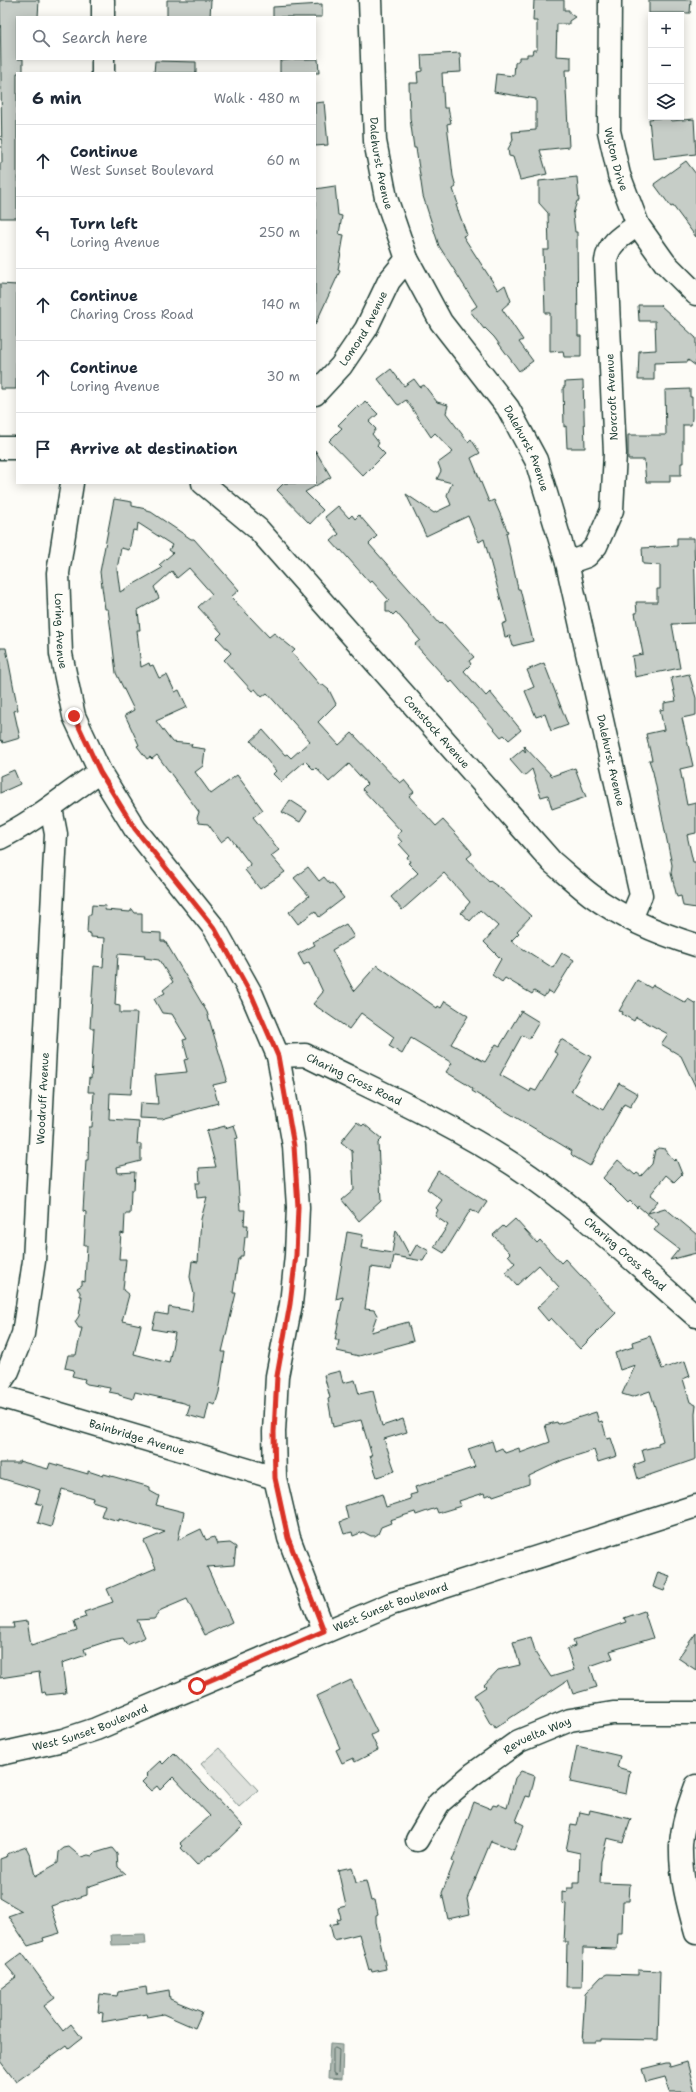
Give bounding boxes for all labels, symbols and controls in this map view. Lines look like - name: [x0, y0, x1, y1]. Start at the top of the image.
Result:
- map controls: [648, 12, 684, 120]
- button: +: [648, 12, 684, 48]
- search box: [16, 16, 316, 60]
- icon: search: [30, 27, 52, 49]
- text: Search here: [62, 28, 148, 48]
- button: −: [648, 48, 684, 84]
- button: layers: [648, 84, 684, 120]
- text: 6 min: [32, 87, 82, 109]
- text: Walk · 480 m: [214, 90, 300, 107]
- street label: Dalehurst Avenue: [367, 117, 397, 211]
- street label: Wyton Drive: [601, 126, 632, 193]
- text: Continue: [70, 142, 138, 162]
- icon: ahead: [32, 150, 54, 172]
- text: 60 m: [267, 152, 300, 169]
- text: West Sunset Boulevard: [70, 162, 214, 179]
- text: Turn left: [70, 214, 138, 234]
- icon: left: [32, 222, 54, 244]
- text: 250 m: [259, 224, 300, 241]
- text: Loring Avenue: [70, 234, 160, 251]
- text: Continue: [70, 286, 138, 306]
- street label: Lomond Avenue: [336, 288, 391, 369]
- icon: ahead: [32, 294, 54, 316]
- text: 140 m: [261, 296, 300, 313]
- text: Charing Cross Road: [70, 306, 193, 323]
- street label: Norcroft Avenue: [602, 353, 622, 441]
- text: Continue: [70, 358, 138, 378]
- icon: ahead: [32, 366, 54, 388]
- text: 30 m: [266, 368, 300, 385]
- text: Loring Avenue: [70, 378, 160, 395]
- street label: Dalehurst Avenue: [500, 403, 553, 493]
- icon: arrive: [32, 438, 54, 460]
- text: Arrive at destination: [70, 439, 238, 459]
- street label: Loring Avenue: [51, 593, 71, 670]
- street label: Comstock Avenue: [400, 692, 473, 772]
- route end: [65, 707, 83, 725]
- street label: Dalehurst Avenue: [593, 713, 628, 808]
- street label: Charing Cross Road: [304, 1049, 405, 1109]
- street label: Woodruff Avenue: [33, 1052, 52, 1145]
- street label: Charing Cross Road: [581, 1214, 670, 1294]
- street label: Bainbridge Avenue: [87, 1415, 187, 1458]
- street label: West Sunset Boulevard: [330, 1579, 450, 1635]
- route start: [188, 1677, 206, 1695]
- street label: West Sunset Boulevard: [31, 1700, 150, 1754]
- street label: Revuelta Way: [500, 1713, 573, 1758]

